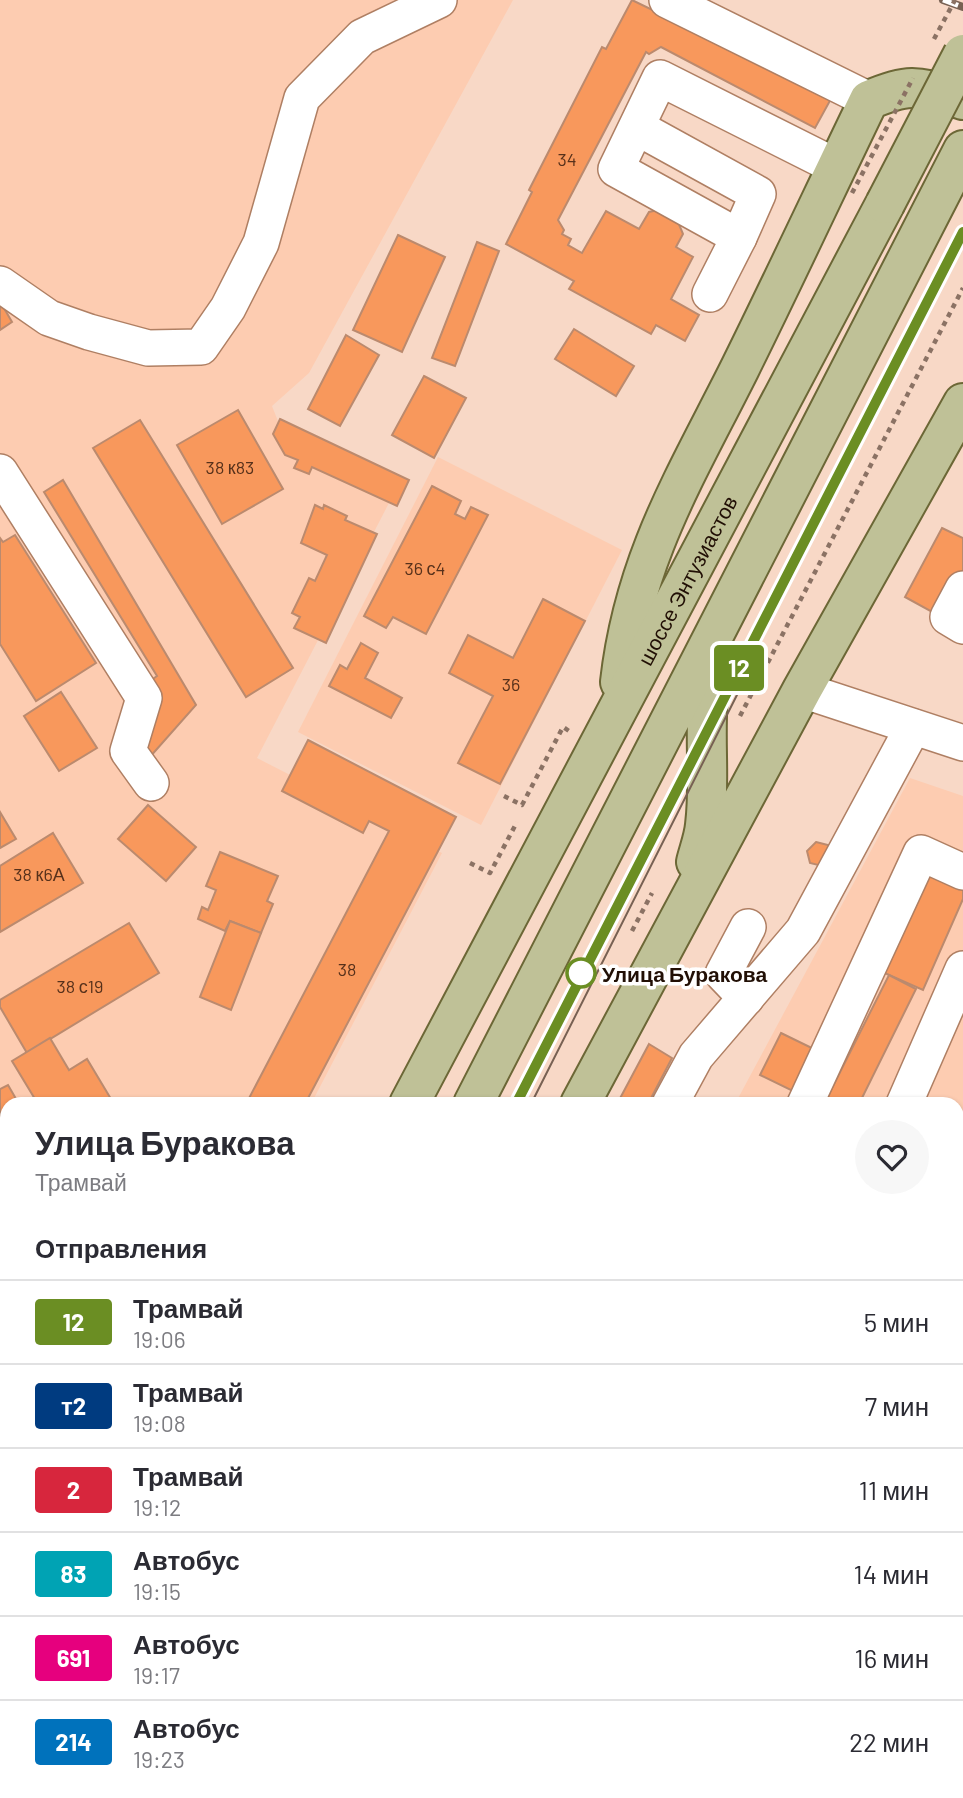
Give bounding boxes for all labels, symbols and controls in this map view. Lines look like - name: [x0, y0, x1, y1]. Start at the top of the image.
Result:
- house number: 34: [557, 148, 577, 170]
- house number: 38 к83: [206, 456, 254, 478]
- street label: шоссе Энтузиастов: [631, 491, 741, 669]
- house number: 36 с4: [404, 557, 446, 579]
- line badge: 12: [708, 645, 770, 691]
- text: 12: [728, 653, 750, 682]
- house number: 36: [502, 673, 520, 695]
- house number: 38 к6А: [13, 863, 65, 885]
- house number: 38: [338, 958, 356, 980]
- marker: Улица Буракова: [566, 958, 596, 988]
- place label: Улица Буракова: [602, 961, 767, 986]
- house number: 38 с19: [57, 975, 103, 997]
- button: heart: [855, 1120, 929, 1194]
- text: Улица Буракова: [35, 1122, 295, 1162]
- text: Трамвай: [35, 1168, 127, 1196]
- text: Отправления: [35, 1232, 207, 1263]
- text: Трамвай: [133, 1292, 244, 1323]
- text: 5 мин: [864, 1306, 929, 1337]
- text: 12: [63, 1307, 84, 1336]
- text: 19:06: [133, 1325, 186, 1353]
- text: Трамвай: [133, 1376, 244, 1407]
- text: 7 мин: [865, 1390, 929, 1421]
- text: т2: [61, 1391, 86, 1420]
- text: 19:08: [133, 1409, 186, 1437]
- text: Трамвай: [133, 1460, 244, 1491]
- text: 11 мин: [859, 1474, 929, 1505]
- text: 2: [67, 1475, 80, 1504]
- text: 19:12: [133, 1493, 181, 1521]
- text: Автобус: [133, 1544, 240, 1575]
- text: 14 мин: [854, 1558, 929, 1589]
- text: 83: [61, 1559, 86, 1588]
- text: 19:15: [133, 1577, 181, 1605]
- text: Автобус: [133, 1628, 240, 1659]
- text: 16 мин: [855, 1642, 929, 1673]
- text: 691: [57, 1643, 90, 1672]
- text: 19:17: [133, 1661, 180, 1689]
- text: Автобус: [133, 1712, 240, 1743]
- text: 22 мин: [849, 1726, 929, 1757]
- text: 214: [55, 1727, 92, 1756]
- text: 19:23: [133, 1745, 185, 1773]

